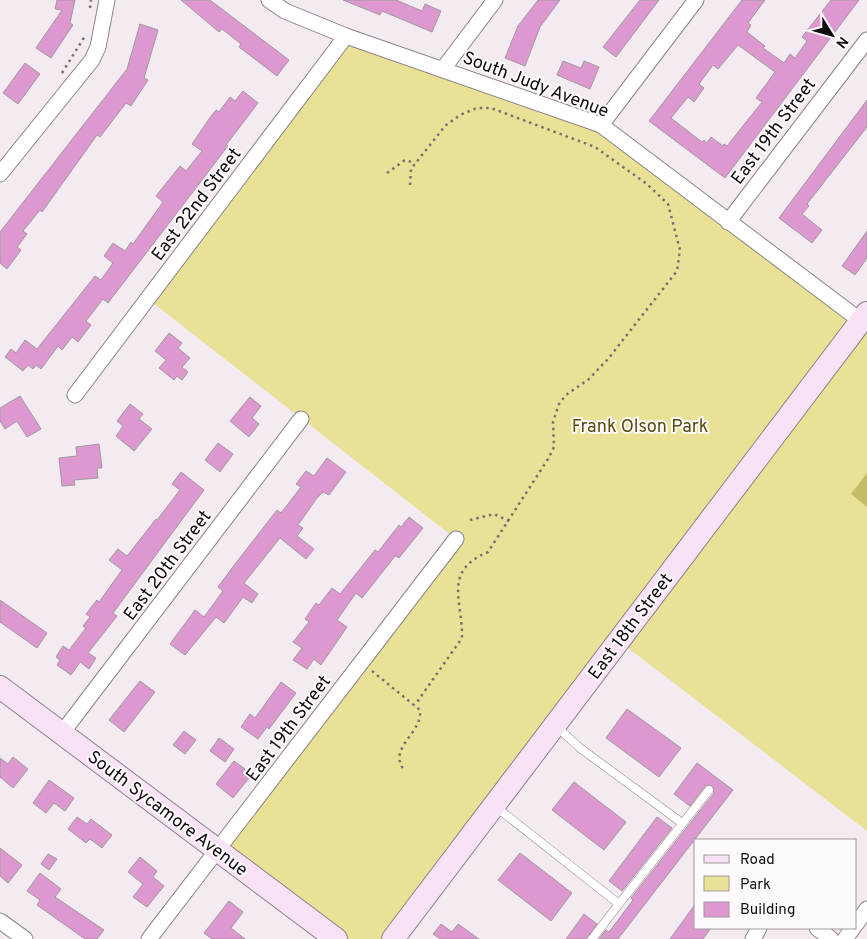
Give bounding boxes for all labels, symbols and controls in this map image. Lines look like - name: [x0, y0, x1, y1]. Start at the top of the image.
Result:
- north arrow: [807, 10, 857, 60]
- text: N: [831, 33, 851, 51]
- street label: South Judy Avenue: [459, 47, 612, 124]
- street label: East 19th Street: [727, 74, 822, 190]
- street label: East 22nd Street: [147, 144, 247, 266]
- park label: Frank Olson Park: [572, 416, 708, 439]
- street label: East 20th Street: [119, 506, 217, 626]
- street label: East 18th Street: [584, 569, 679, 685]
- street label: East 19th Street: [242, 671, 337, 787]
- street label: South Sycamore Avenue: [82, 746, 252, 882]
- legend: [694, 839, 857, 929]
- text: Road: [740, 851, 775, 870]
- text: Park: [740, 876, 771, 895]
- text: Building: [740, 901, 795, 920]

